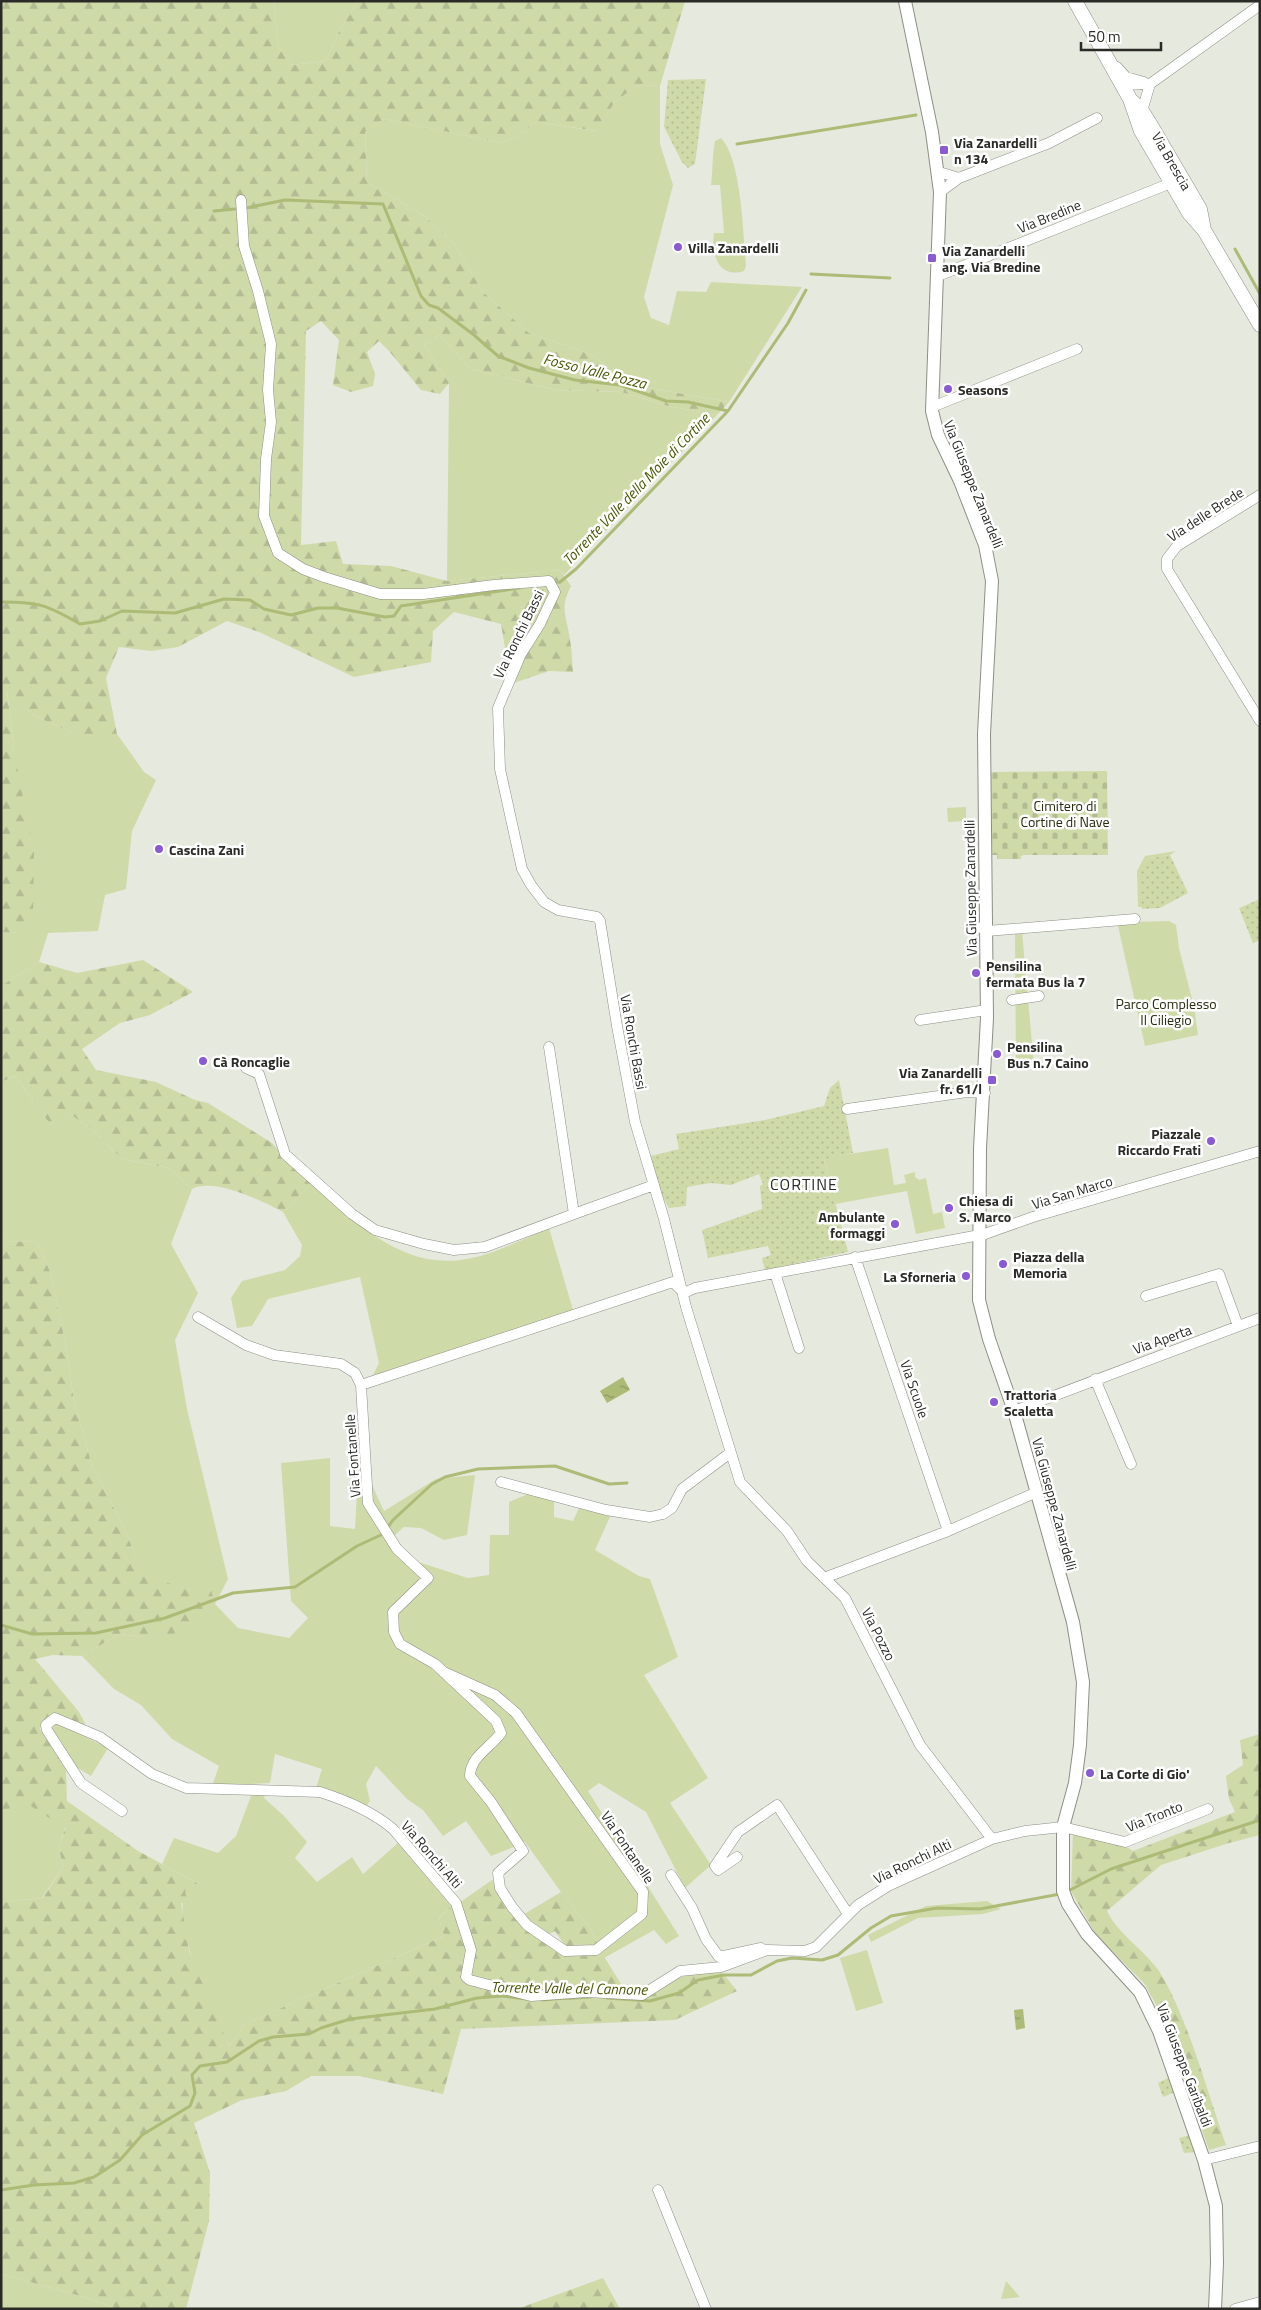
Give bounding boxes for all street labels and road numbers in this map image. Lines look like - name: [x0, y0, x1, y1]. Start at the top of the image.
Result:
- street label: Via Brescia: [1147, 128, 1197, 194]
- street label: Via Bredine: [1014, 194, 1084, 238]
- street label: Via Giuseppe Zanardelli: [939, 417, 1009, 551]
- street label: Via delle Brede: [1163, 481, 1247, 547]
- street label: Via Ronchi Bassi: [487, 586, 549, 682]
- street label: Via Giuseppe Zanardelli: [958, 820, 982, 956]
- street label: Via Ronchi Bassi: [615, 993, 653, 1091]
- street label: Via San Marco: [1029, 1170, 1115, 1214]
- street label: Via Aperta: [1130, 1319, 1194, 1359]
- street label: Via Scuole: [895, 1357, 935, 1421]
- street label: Via Fontanelle: [339, 1414, 365, 1498]
- street label: Via Giuseppe Zanardelli: [1027, 1435, 1083, 1573]
- street label: Via Pozzo: [857, 1604, 901, 1664]
- street label: Via Tronto: [1123, 1795, 1185, 1837]
- street label: Via Fontanelle: [596, 1807, 660, 1887]
- street label: Via Ronchi Alti: [397, 1815, 467, 1893]
- street label: Via Ronchi Alti: [870, 1833, 954, 1889]
- street label: Via Giuseppe Garibaldi: [1152, 2000, 1218, 2130]

